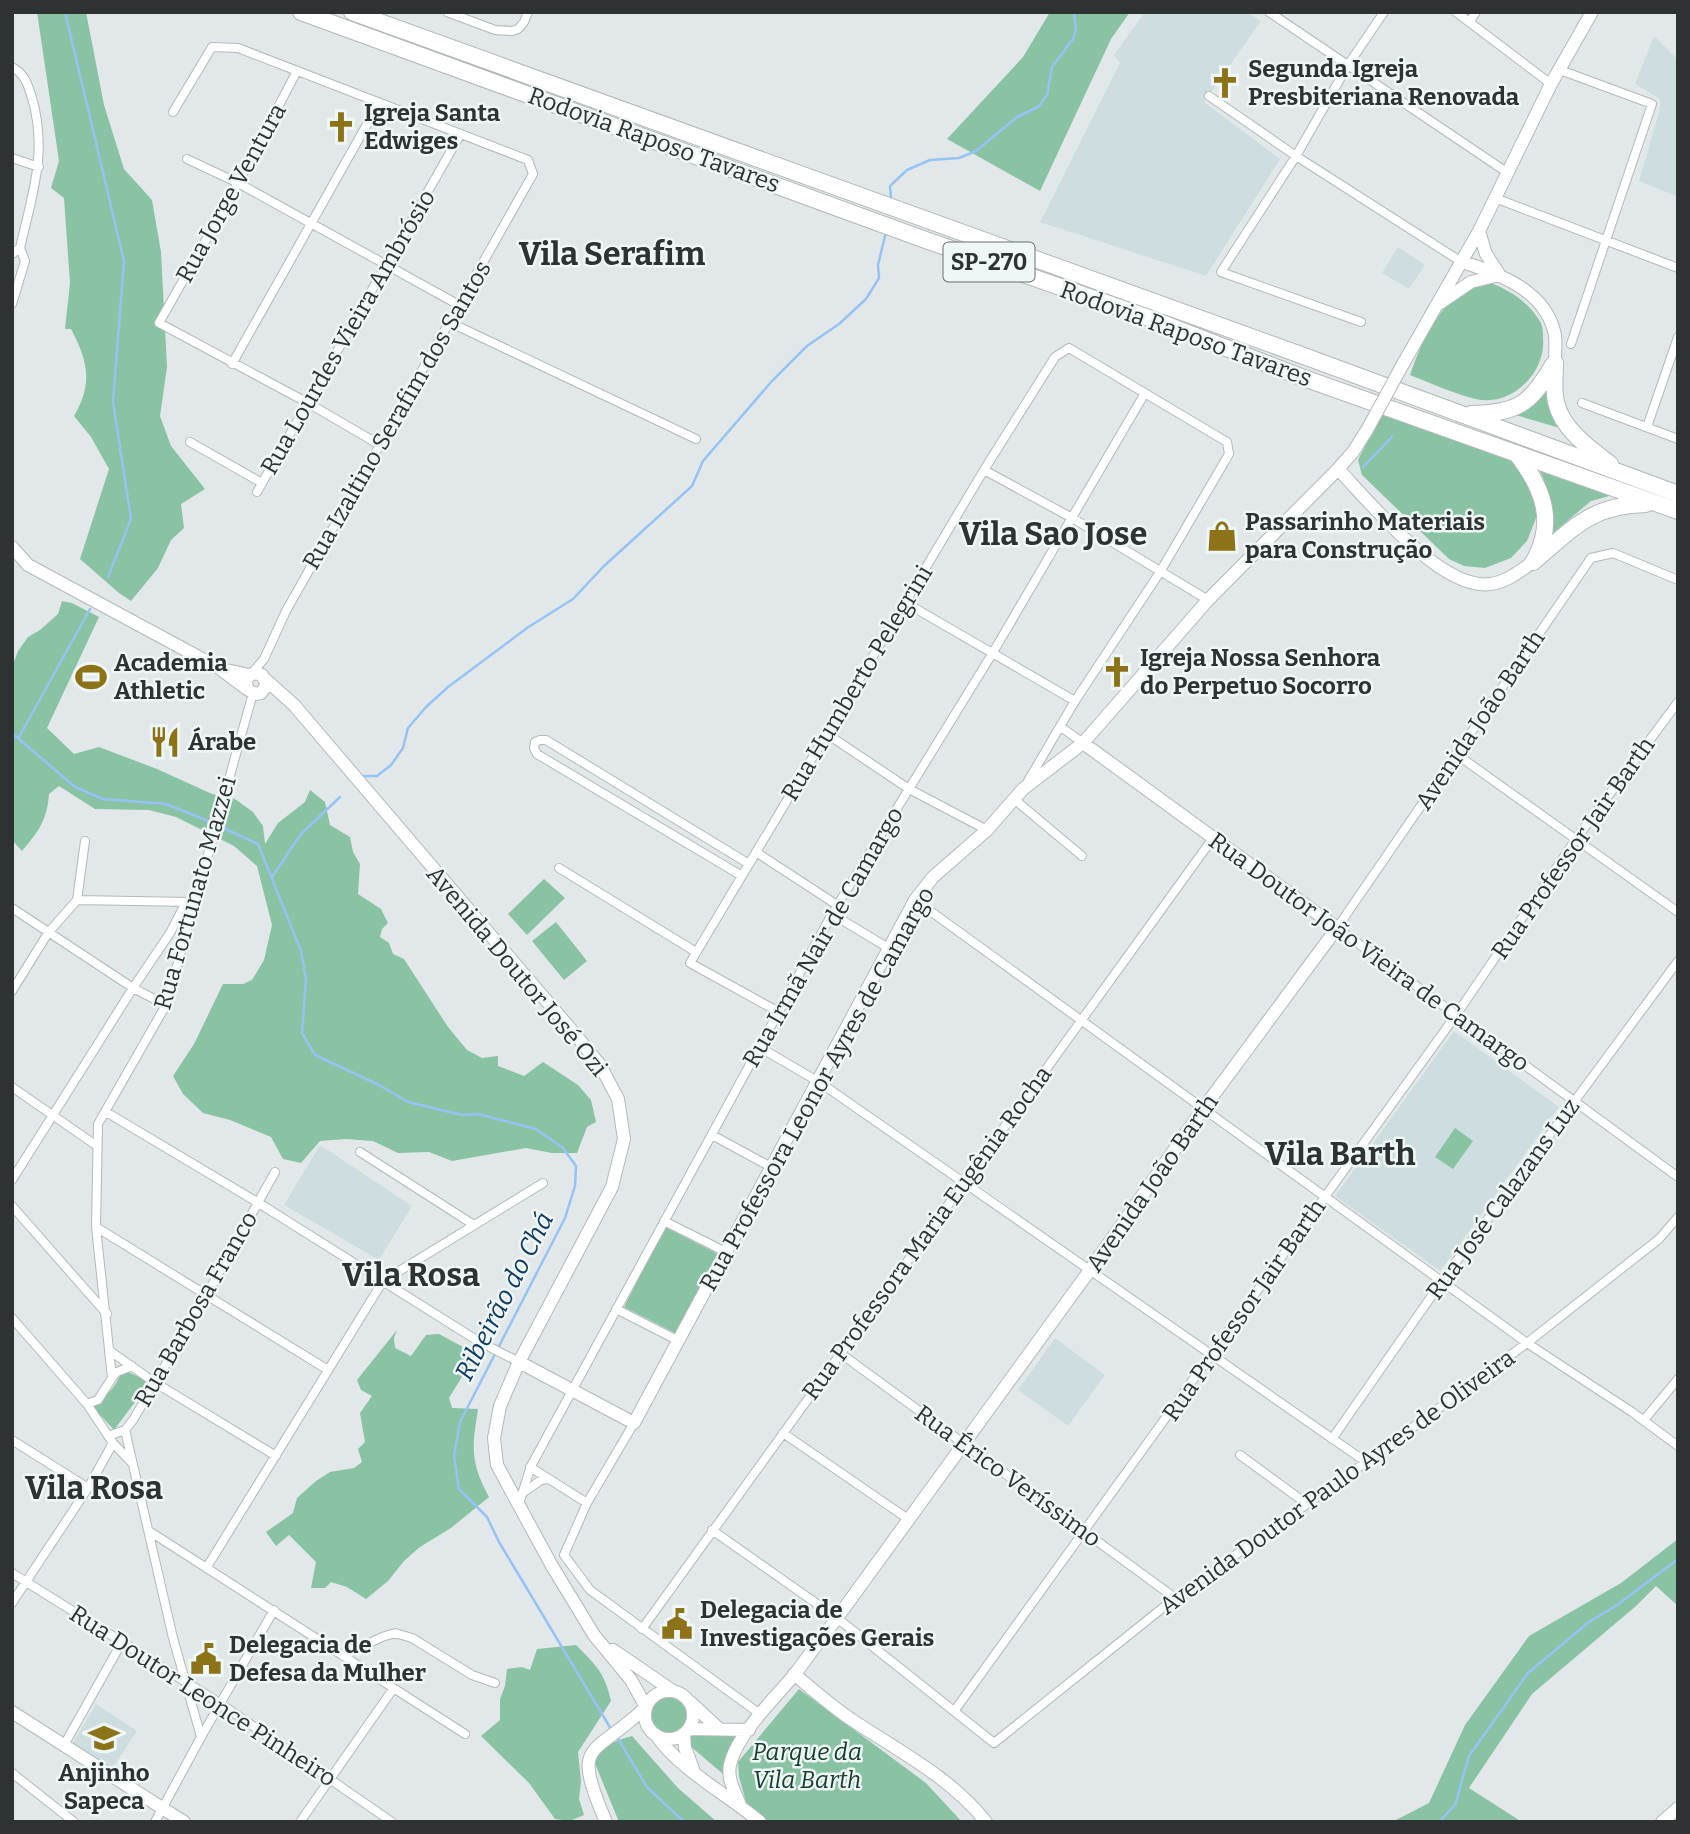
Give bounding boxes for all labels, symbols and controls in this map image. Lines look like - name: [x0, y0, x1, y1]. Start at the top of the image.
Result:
- place label: Segunda Igreja Presbiteriana Renovada: [1248, 55, 1520, 111]
- church icon: Segunda Igreja Presbiteriana Renovada: [1208, 66, 1242, 100]
- street label: Rodovia Raposo Tavares: [524, 81, 784, 199]
- street label: Rua Jorge Ventura: [170, 99, 292, 287]
- place label: Igreja Santa Edwiges: [364, 99, 501, 155]
- church icon: Igreja Santa Edwiges: [324, 110, 358, 144]
- street label: Rua Lourdes Vieira Ambrósio: [255, 185, 441, 479]
- district label: Vila Serafim: [519, 235, 706, 273]
- road number: SP-270: [944, 243, 1034, 282]
- street label: Rua Izaltino Serafim dos Santos: [297, 256, 497, 574]
- street label: Rodovia Raposo Tavares: [1056, 275, 1316, 393]
- place label: Passarinho Materiais para Construção: [1245, 508, 1485, 564]
- district label: Vila Sao Jose: [959, 515, 1147, 553]
- shop icon: Passarinho Materiais para Construção: [1205, 519, 1239, 553]
- street label: Rua Humberto Pelegrini: [776, 560, 938, 806]
- street label: Avenida João Barth: [1410, 625, 1551, 815]
- place label: Igreja Nossa Senhora do Perpetuo Socorro: [1140, 644, 1381, 700]
- place label: Academia Athletic: [114, 649, 228, 705]
- church icon: Igreja Nossa Senhora do Perpetuo Socorro: [1100, 655, 1134, 689]
- sports icon: Academia Athletic: [74, 660, 108, 694]
- restaurant icon: Árabe: [148, 725, 182, 759]
- place label: Árabe: [188, 726, 256, 756]
- street label: Rua Professor Jair Barth: [1486, 732, 1660, 964]
- street label: Rua Fortunato Mazzei: [148, 773, 242, 1013]
- street label: Rua Irmã Nair de Camargo: [737, 802, 909, 1072]
- street label: Rua Doutor João Vieira de Camargo: [1203, 826, 1535, 1078]
- street label: Avenida Doutor José Ozi: [421, 860, 613, 1082]
- street label: Rua Professora Leonor Ayres de Camargo: [694, 882, 940, 1296]
- street label: Rua Professora Maria Eugênia Rocha: [796, 1061, 1058, 1405]
- street label: Avenida João Barth: [1080, 1089, 1224, 1277]
- street label: Rua José Calazans Luz: [1421, 1093, 1585, 1305]
- district label: Vila Barth: [1264, 1135, 1416, 1173]
- street label: Rua Professor Jair Barth: [1157, 1194, 1331, 1426]
- street label: Rua Barbosa Franco: [129, 1207, 263, 1411]
- water label: Ribeirão do Chá: [449, 1207, 560, 1386]
- district label: Vila Rosa: [342, 1256, 480, 1294]
- street label: Avenida Doutor Paulo Ayres de Oliveira: [1154, 1344, 1520, 1620]
- street label: Rua Érico Veríssimo: [910, 1398, 1107, 1553]
- district label: Vila Rosa: [25, 1469, 163, 1507]
- place label: Delegacia de Investigações Gerais: [700, 1596, 935, 1652]
- street label: Rua Doutor Leonce Pinheiro: [65, 1599, 341, 1793]
- public building icon: Delegacia de Investigações Gerais: [660, 1607, 694, 1641]
- place label: Delegacia de Defesa da Mulher: [229, 1631, 426, 1687]
- public building icon: Delegacia de Defesa da Mulher: [189, 1642, 223, 1676]
- school or university icon: Anjinho Sapeca: [87, 1721, 121, 1755]
- park label: Parque da Vila Barth: [752, 1738, 862, 1794]
- place label: Anjinho Sapeca: [58, 1759, 150, 1815]

